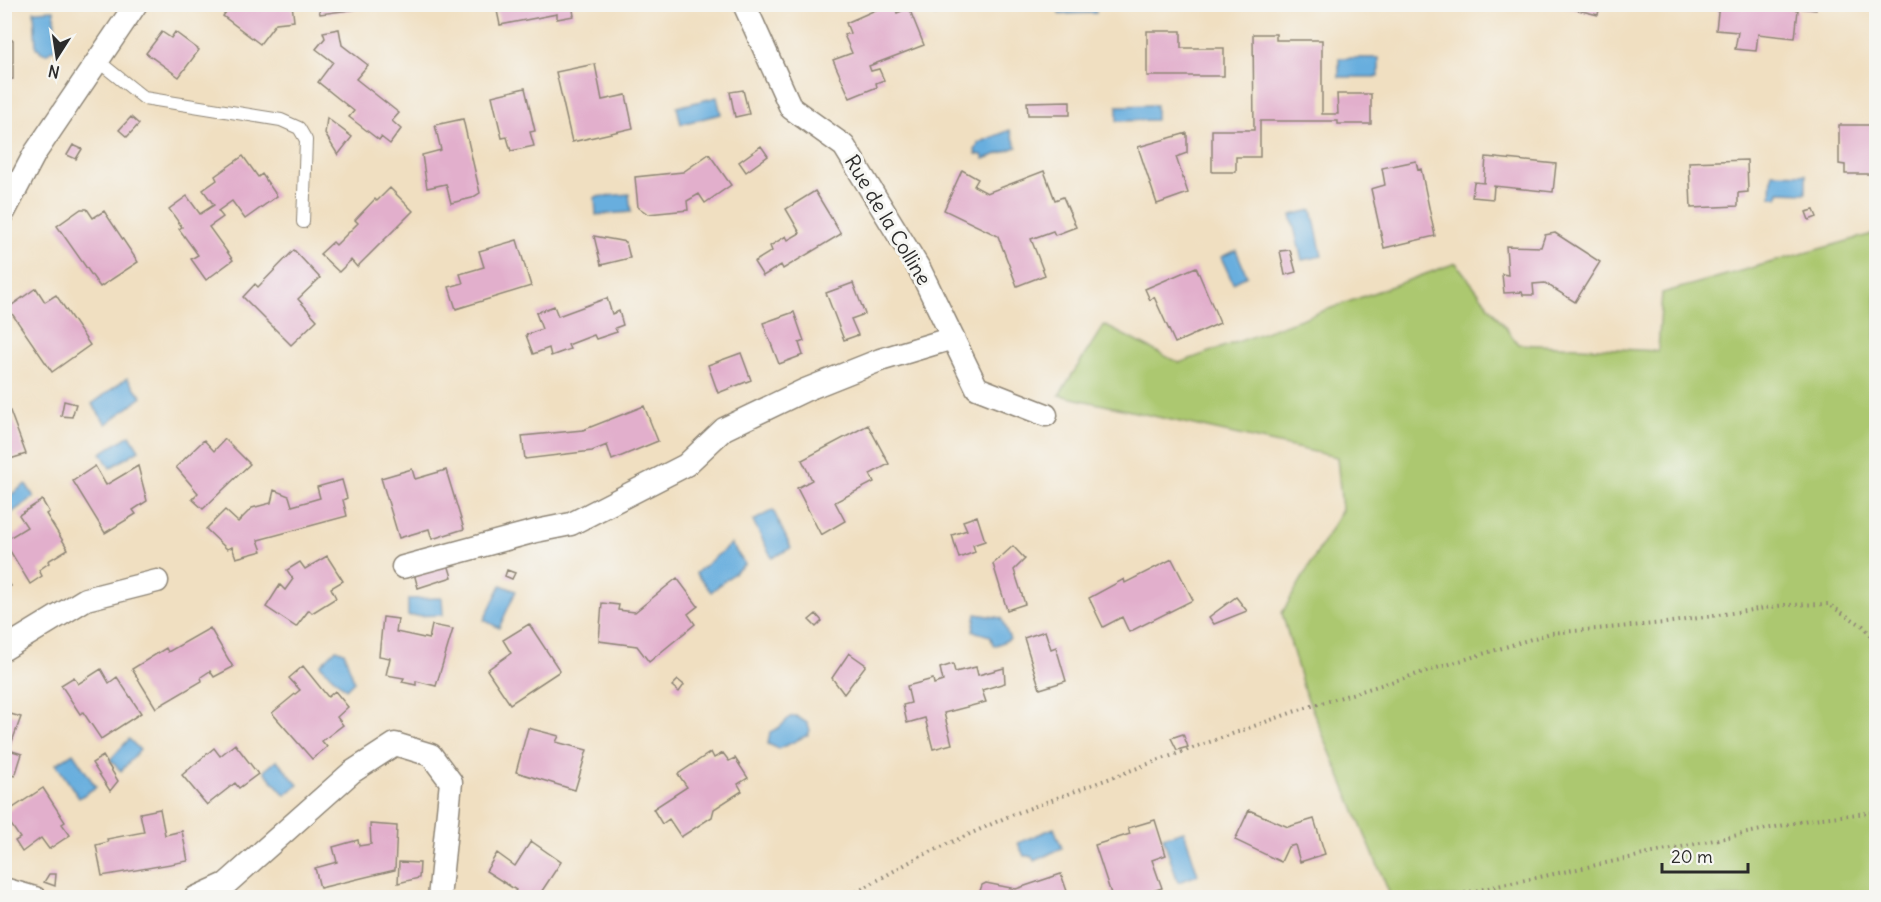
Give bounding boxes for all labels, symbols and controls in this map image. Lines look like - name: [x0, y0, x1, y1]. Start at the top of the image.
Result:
- north arrow: [27, 27, 87, 87]
- text: N: [46, 61, 61, 83]
- street label: Rue de la Colline: [840, 150, 937, 289]
- scale bar: [1662, 836, 1748, 874]
- text: 20 m: [1671, 845, 1713, 868]

